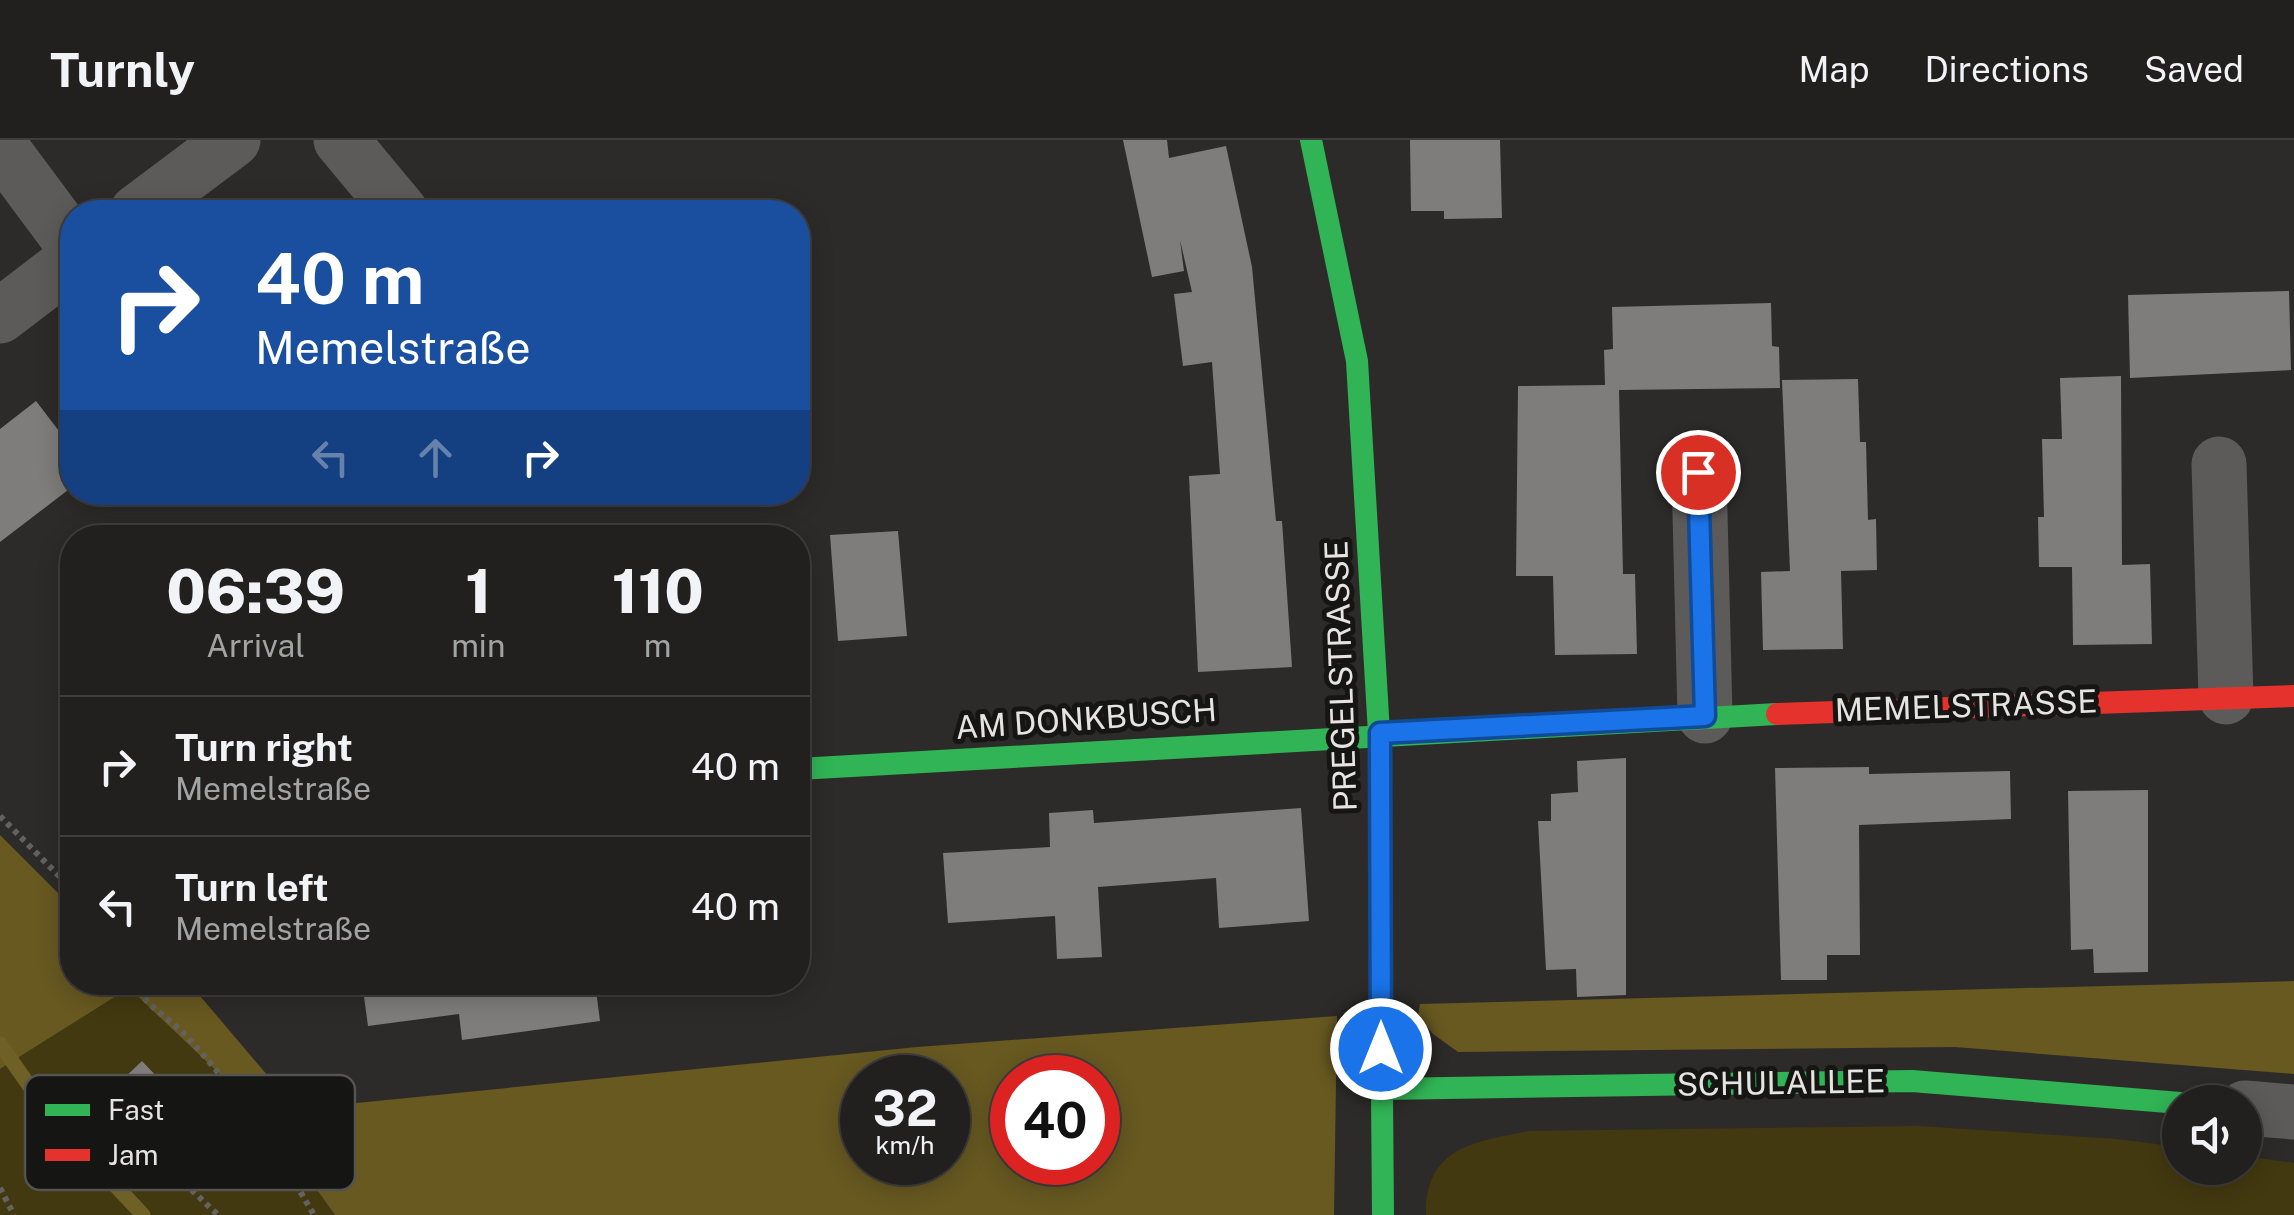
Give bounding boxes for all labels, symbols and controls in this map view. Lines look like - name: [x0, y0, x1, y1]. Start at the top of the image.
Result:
- text: Turnly: [50, 41, 195, 98]
- text: Map: [1798, 49, 1869, 90]
- text: Directions: [1924, 49, 2089, 90]
- text: Saved: [2144, 49, 2244, 90]
- text: 40 m: [255, 237, 425, 320]
- icon: right: [90, 240, 220, 370]
- text: Memelstraße: [255, 321, 531, 374]
- icon: left: [303, 430, 358, 485]
- icon: ahead: [408, 430, 463, 485]
- icon: right: [513, 430, 568, 485]
- pin: [1656, 430, 1741, 515]
- icon: arrive: [1671, 445, 1726, 500]
- street label: PREGELSTRASSE: [1317, 540, 1364, 812]
- text: 06:39: [166, 556, 345, 627]
- text: 1: [465, 556, 491, 627]
- text: 110: [612, 556, 704, 627]
- text: Arrival: [206, 627, 305, 664]
- text: min: [451, 627, 505, 664]
- text: m: [644, 627, 672, 664]
- street label: MEMELSTRASSE: [1834, 682, 2098, 729]
- street label: AM DONKBUSCH: [954, 691, 1218, 746]
- text: Turn right: [175, 725, 353, 770]
- icon: right: [90, 739, 145, 794]
- text: 40 m: [691, 744, 780, 789]
- text: Memelstraße: [175, 770, 371, 807]
- text: Turn left: [175, 865, 329, 910]
- icon: left: [90, 879, 145, 934]
- text: 40 m: [691, 884, 780, 929]
- text: Memelstraße: [175, 910, 371, 947]
- position arrow: [1329, 997, 1433, 1101]
- speed limit sign: 40: [990, 1055, 1120, 1185]
- street label: SCHULALLEE: [1676, 1062, 1885, 1103]
- legend: [25, 1075, 355, 1190]
- text: 32: [872, 1078, 938, 1137]
- map controls: [2162, 1085, 2262, 1185]
- button: sound: [2162, 1085, 2262, 1185]
- text: Fast: [108, 1093, 164, 1126]
- text: km/h: [876, 1130, 934, 1160]
- text: Jam: [108, 1138, 159, 1171]

